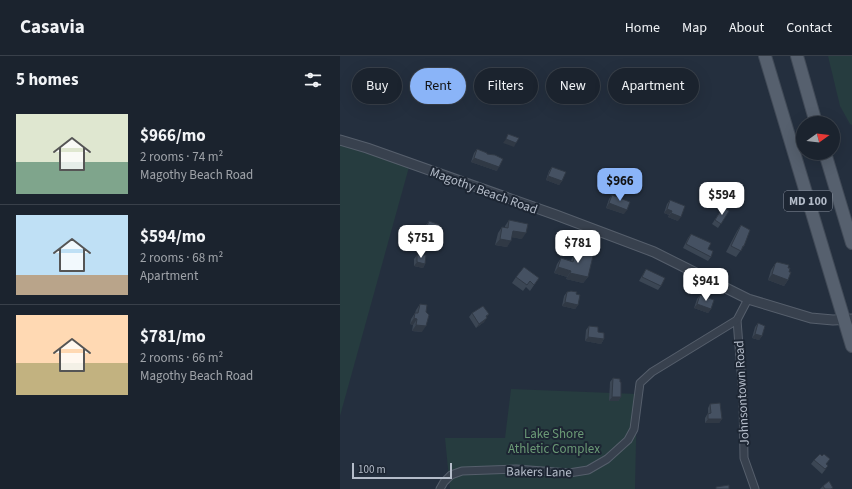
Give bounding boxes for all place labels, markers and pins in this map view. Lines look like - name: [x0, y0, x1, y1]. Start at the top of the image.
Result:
- pin: $966: [596, 168, 644, 202]
- pin: $594: [698, 182, 746, 216]
- pin: $751: [397, 225, 445, 259]
- pin: $781: [554, 230, 602, 264]
- pin: $941: [682, 268, 730, 302]

